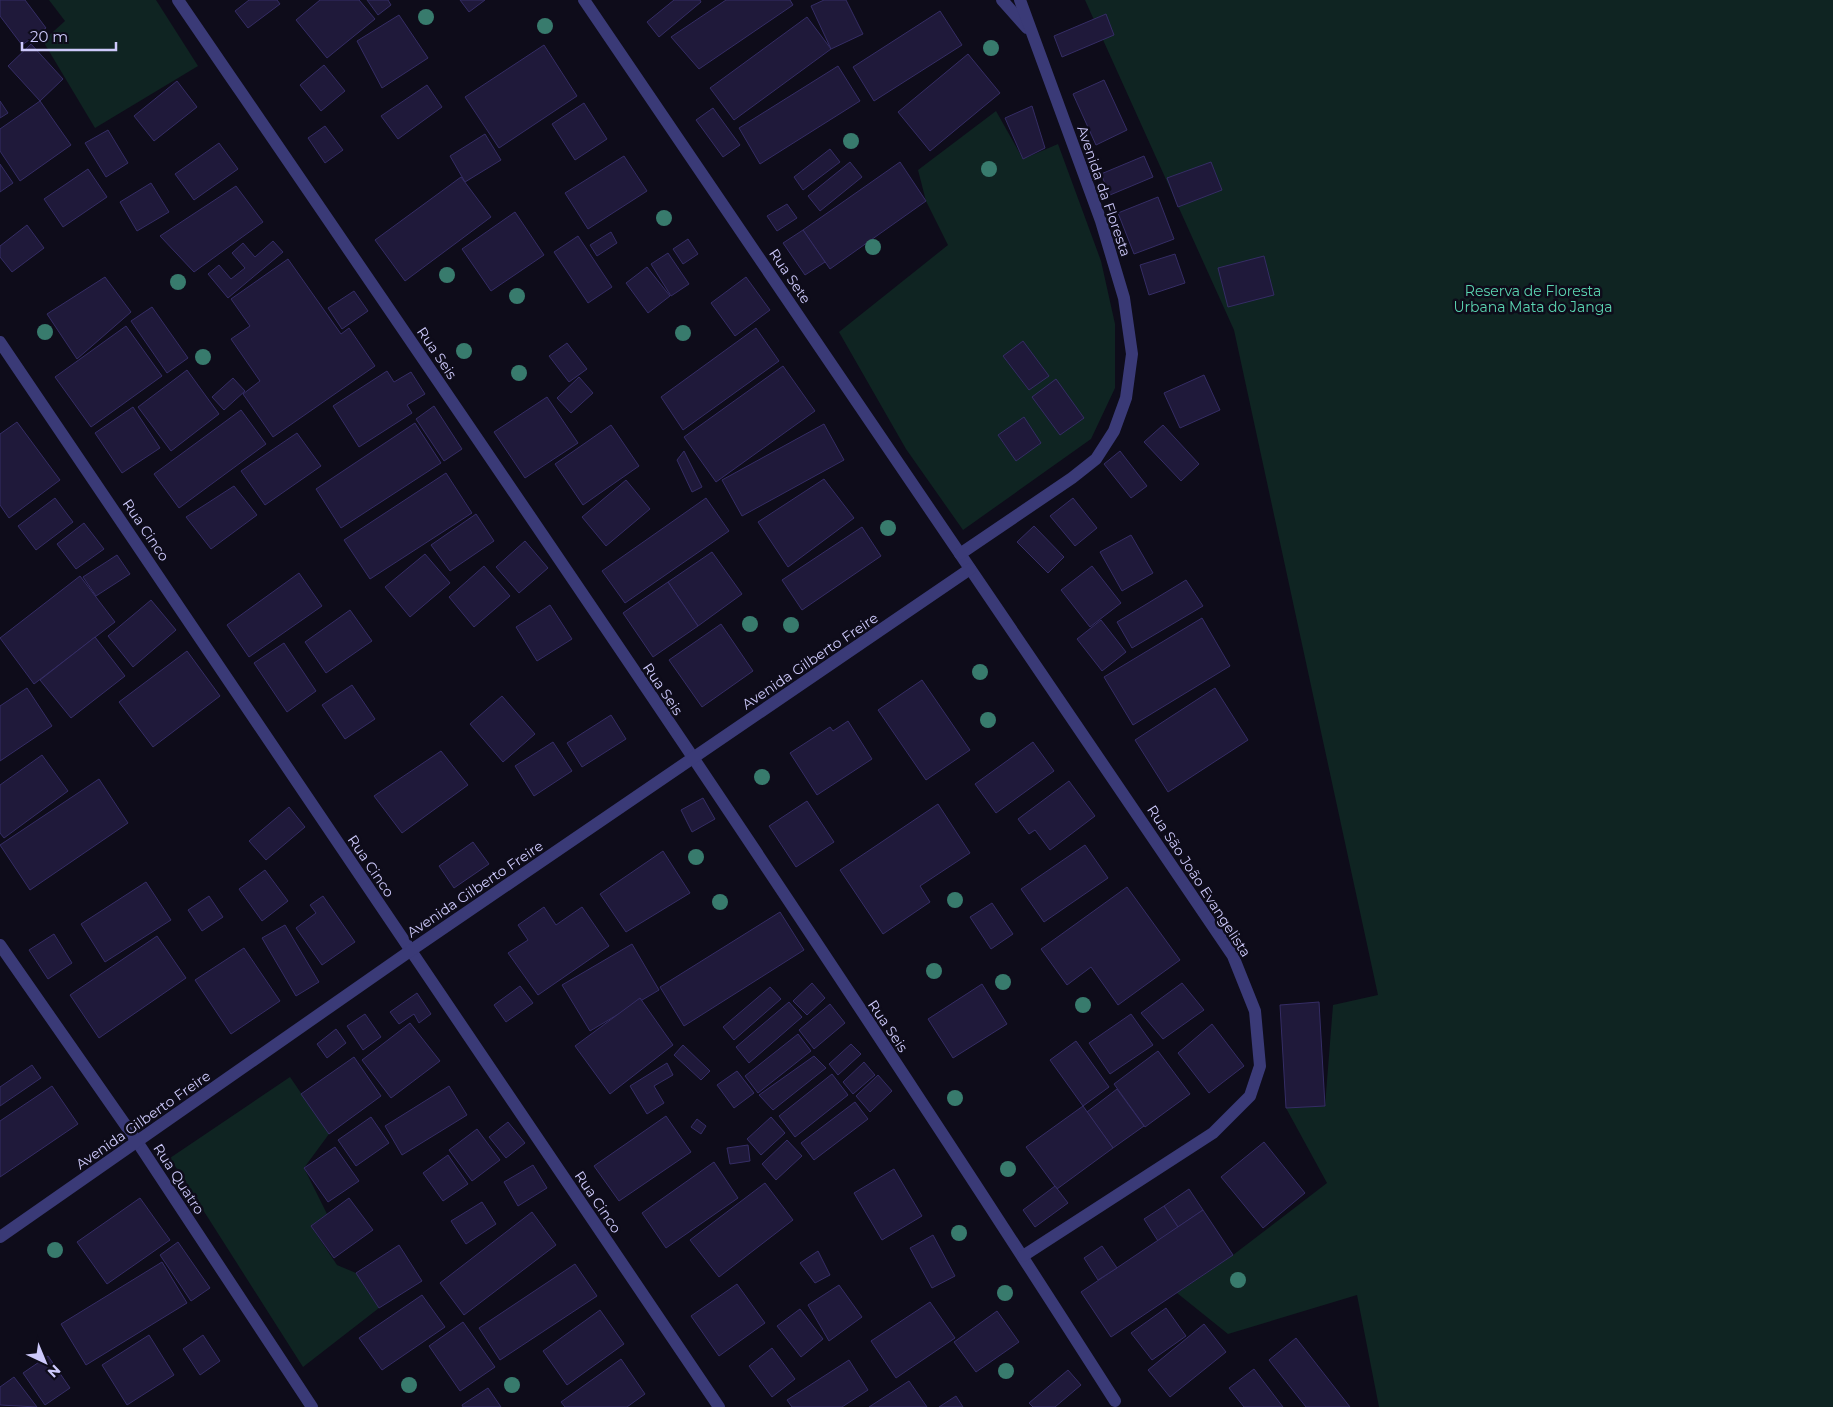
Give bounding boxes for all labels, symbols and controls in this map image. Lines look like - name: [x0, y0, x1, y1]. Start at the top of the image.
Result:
- scale bar: [22, 20, 116, 52]
- text: 20 m: [30, 27, 68, 46]
- street label: Avenida da Floresta: [1073, 123, 1135, 259]
- street label: Rua Sete: [765, 245, 815, 307]
- park label: Reserva de Floresta Urbana Mata do Janga: [1453, 282, 1613, 316]
- street label: Rua Seis: [413, 323, 461, 383]
- street label: Rua Cinco: [119, 495, 173, 565]
- street label: Avenida Gilberto Freire: [738, 609, 882, 713]
- street label: Rua Seis: [639, 659, 687, 719]
- street label: Rua São João Evangelista: [1143, 802, 1255, 960]
- street label: Rua Cinco: [344, 831, 398, 901]
- street label: Avenida Gilberto Freire: [403, 837, 547, 941]
- street label: Rua Seis: [864, 996, 912, 1056]
- street label: Avenida Gilberto Freire: [72, 1067, 214, 1173]
- street label: Rua Quatro: [149, 1140, 209, 1218]
- street label: Rua Cinco: [571, 1167, 625, 1237]
- north arrow: [20, 1337, 70, 1387]
- text: N: [44, 1361, 64, 1382]

